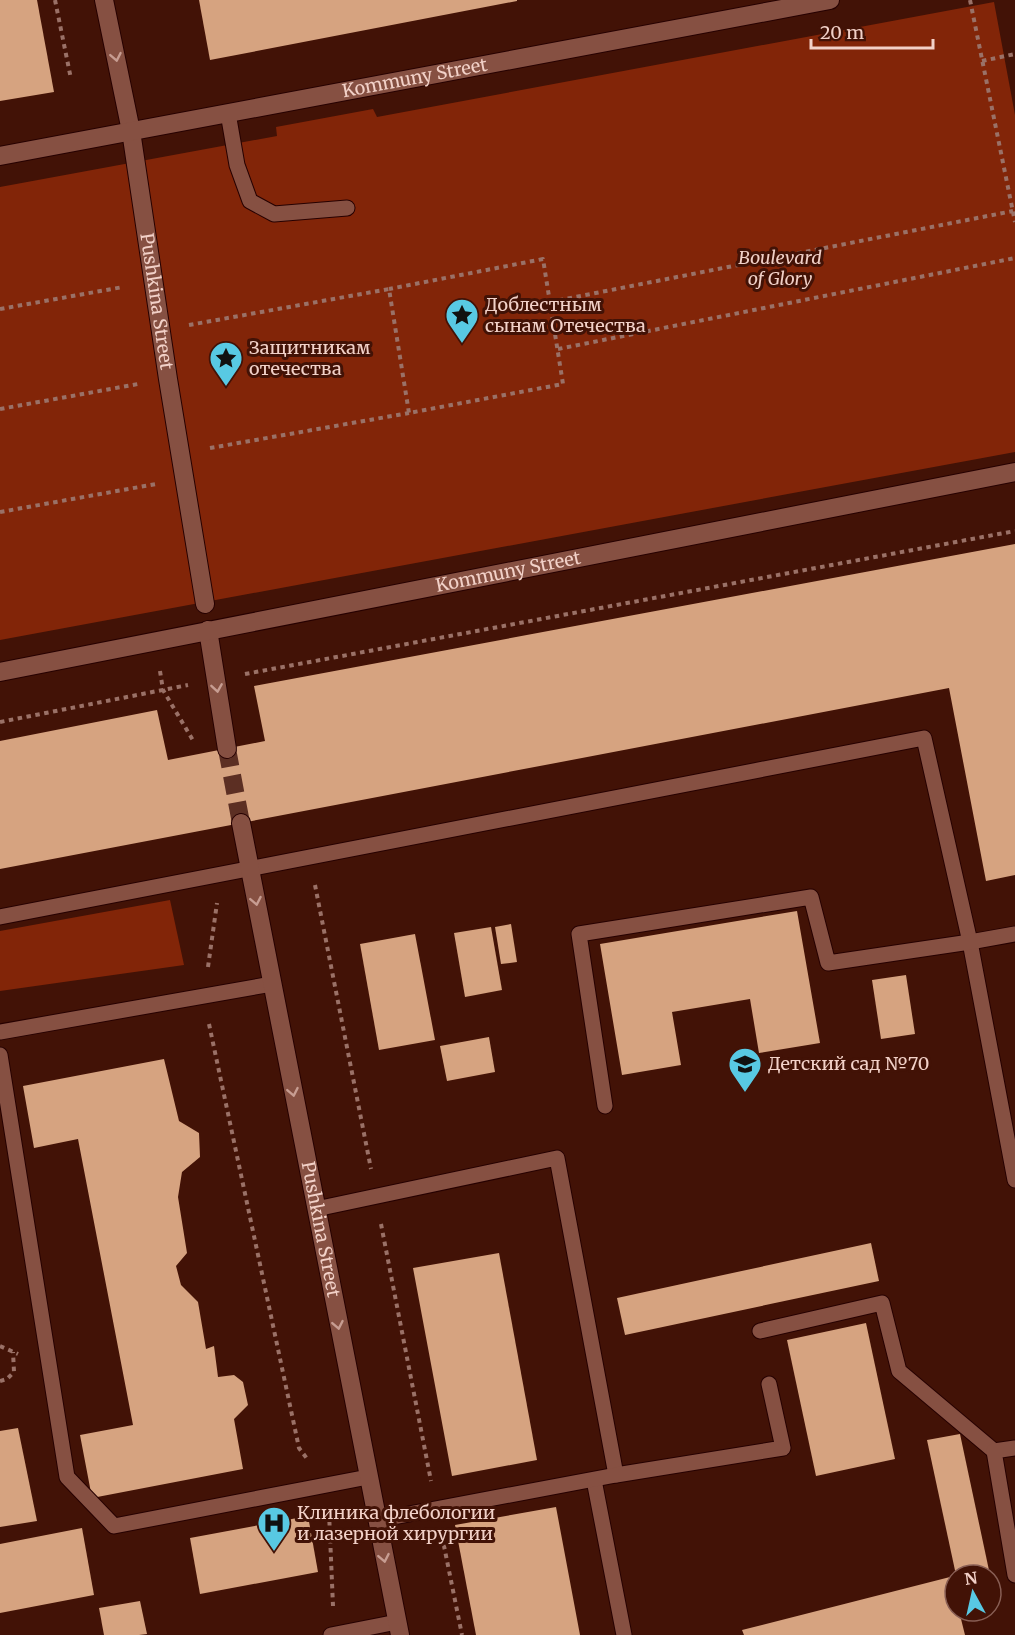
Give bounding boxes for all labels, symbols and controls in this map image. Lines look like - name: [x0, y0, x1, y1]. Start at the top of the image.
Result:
- scale bar: [811, 12, 932, 50]
- text: 20 m: [820, 21, 864, 44]
- one-way arrow: [109, 52, 122, 62]
- street label: Kommuny Street: [340, 53, 489, 102]
- street label: Pushkina Street: [135, 231, 178, 371]
- park label: Boulevard of Glory: [738, 246, 822, 290]
- place label: Доблестным сынам Отечества: [485, 293, 646, 337]
- place icon: Доблестным сынам Отечества: [444, 297, 480, 344]
- place label: Защитникам отечества: [249, 336, 371, 380]
- place icon: Защитникам отечества: [208, 340, 244, 387]
- street label: Kommuny Street: [434, 546, 583, 597]
- one-way arrow: [210, 683, 223, 693]
- one-way arrow: [249, 896, 262, 906]
- school or university icon: Детский сад №70: [727, 1046, 763, 1093]
- place label: Детский сад №70: [768, 1052, 929, 1075]
- one-way arrow: [286, 1087, 299, 1097]
- street label: Pushkina Street: [296, 1159, 346, 1299]
- one-way arrow: [331, 1320, 344, 1330]
- place label: Клиника флебологии и лазерной хирургии: [297, 1501, 495, 1545]
- hospital icon: Клиника флебологии и лазерной хирургии: [256, 1505, 292, 1552]
- one-way arrow: [377, 1552, 390, 1562]
- north arrow: [943, 1563, 1003, 1623]
- text: N: [963, 1567, 979, 1589]

